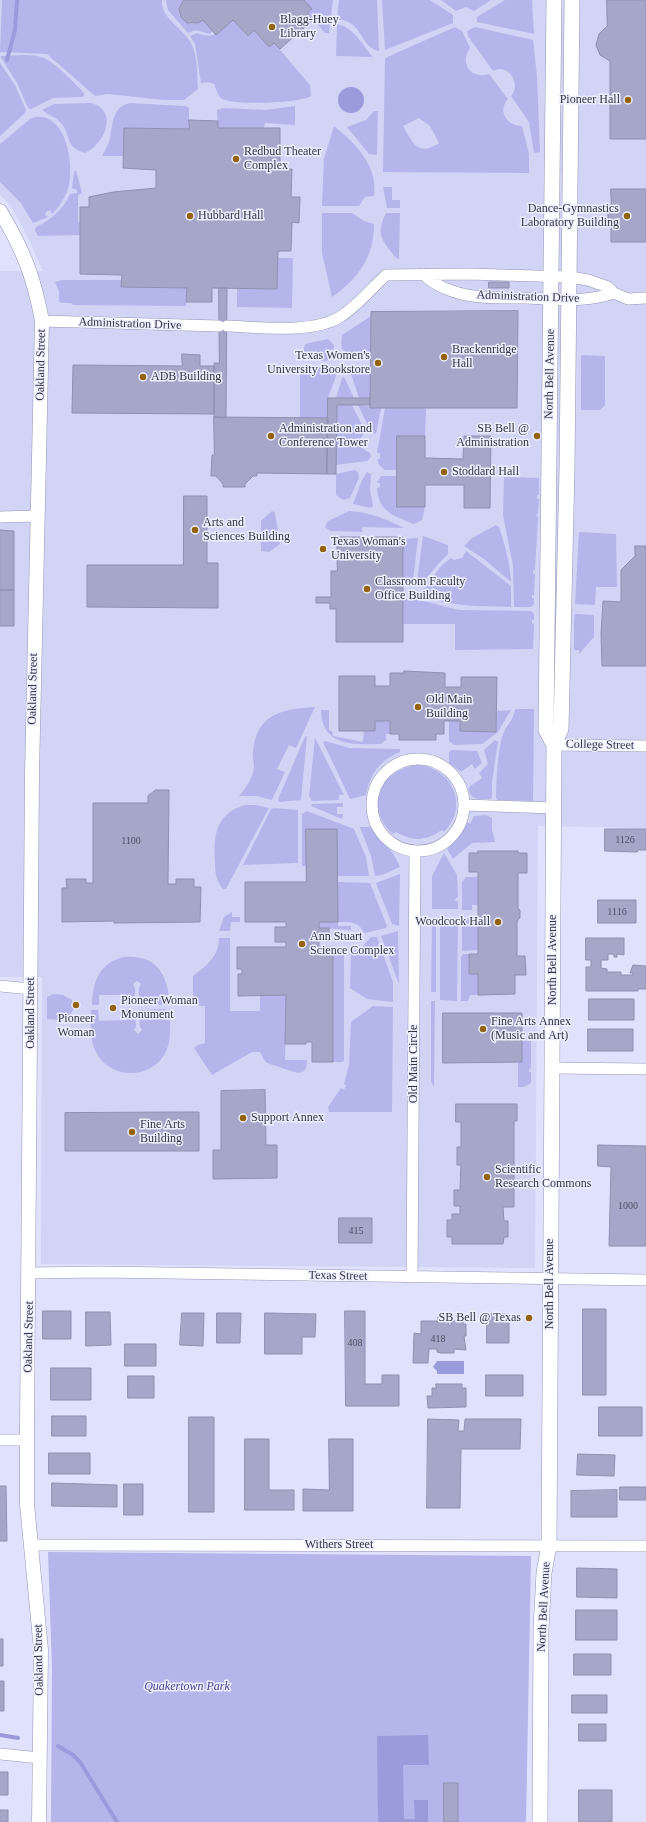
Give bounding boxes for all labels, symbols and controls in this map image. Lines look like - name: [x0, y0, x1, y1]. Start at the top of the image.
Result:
- place label: Blagg-Huey Library: [280, 13, 339, 41]
- marker: Blagg-Huey Library: [267, 22, 277, 32]
- place label: Pioneer Hall: [560, 93, 620, 107]
- marker: Pioneer Hall: [623, 95, 633, 105]
- place label: Redbud Theater Complex: [244, 145, 321, 173]
- marker: Redbud Theater Complex: [231, 154, 241, 164]
- place label: Dance-Gymnastics Laboratory Building: [521, 202, 619, 230]
- place label: Hubbard Hall: [198, 209, 264, 223]
- marker: Hubbard Hall: [185, 211, 195, 221]
- marker: Dance-Gymnastics Laboratory Building: [622, 211, 632, 221]
- street label: Administration Drive: [476, 288, 580, 306]
- street label: Administration Drive: [78, 315, 182, 333]
- street label: Oakland Street: [33, 329, 49, 401]
- street label: North Bell Avenue: [542, 329, 558, 419]
- place label: Brackenridge Hall: [452, 343, 517, 371]
- place label: Texas Women's University Bookstore: [267, 349, 370, 377]
- marker: Brackenridge Hall: [439, 352, 449, 362]
- marker: Texas Women's University Bookstore: [373, 358, 383, 368]
- place label: ADB Building: [151, 370, 221, 384]
- marker: ADB Building: [138, 372, 148, 382]
- place label: Administration and Conference Tower: [279, 422, 372, 450]
- place label: SB Bell @ Administration: [456, 422, 529, 450]
- marker: Administration and Conference Tower: [266, 431, 276, 441]
- marker: SB Bell @ Administration: [532, 431, 542, 441]
- place label: Stoddard Hall: [452, 465, 519, 479]
- marker: Stoddard Hall: [439, 467, 449, 477]
- place label: Arts and Sciences Building: [203, 516, 290, 544]
- marker: Arts and Sciences Building: [190, 525, 200, 535]
- place label: Texas Woman's University: [331, 535, 406, 563]
- marker: Texas Woman's University: [318, 544, 328, 554]
- place label: Classroom Faculty Office Building: [375, 575, 465, 603]
- marker: Classroom Faculty Office Building: [362, 584, 372, 594]
- street label: Oakland Street: [25, 653, 41, 725]
- place label: Old Main Building: [426, 693, 472, 721]
- marker: Old Main Building: [413, 702, 423, 712]
- street label: College Street: [566, 737, 634, 753]
- house number: 1126: [615, 834, 635, 846]
- house number: 1100: [121, 835, 141, 847]
- house number: 1116: [607, 906, 627, 918]
- place label: Woodcock Hall: [415, 915, 490, 929]
- street label: North Bell Avenue: [546, 915, 560, 1005]
- marker: Woodcock Hall: [493, 917, 503, 927]
- place label: Ann Stuart Science Complex: [310, 930, 394, 958]
- marker: Ann Stuart Science Complex: [297, 939, 307, 949]
- street label: Oakland Street: [24, 977, 38, 1049]
- place label: Pioneer Woman Monument: [121, 994, 198, 1022]
- marker: Pioneer Woman: [71, 1000, 81, 1010]
- marker: Pioneer Woman Monument: [108, 1003, 118, 1013]
- place label: Pioneer Woman: [57, 1012, 95, 1040]
- place label: Fine Arts Annex (Music and Art): [491, 1015, 571, 1043]
- marker: Fine Arts Annex (Music and Art): [478, 1024, 488, 1034]
- street label: Old Main Circle: [407, 1025, 421, 1103]
- place label: Support Annex: [251, 1111, 324, 1125]
- marker: Support Annex: [238, 1113, 248, 1123]
- place label: Fine Arts Building: [140, 1118, 185, 1146]
- marker: Fine Arts Building: [127, 1127, 137, 1137]
- place label: Scientific Research Commons: [495, 1163, 591, 1191]
- marker: Scientific Research Commons: [482, 1172, 492, 1182]
- house number: 1000: [618, 1200, 638, 1212]
- house number: 415: [348, 1225, 364, 1237]
- street label: North Bell Avenue: [543, 1239, 557, 1329]
- street label: Texas Street: [308, 1268, 368, 1284]
- street label: Oakland Street: [21, 1301, 37, 1373]
- place label: SB Bell @ Texas: [438, 1311, 521, 1325]
- marker: SB Bell @ Texas: [524, 1313, 534, 1323]
- house number: 418: [430, 1333, 446, 1345]
- house number: 408: [348, 1337, 362, 1349]
- street label: Withers Street: [305, 1538, 373, 1552]
- street label: North Bell Avenue: [534, 1561, 554, 1653]
- street label: Oakland Street: [31, 1624, 47, 1696]
- park label: Quakertown Park: [144, 1680, 230, 1694]

